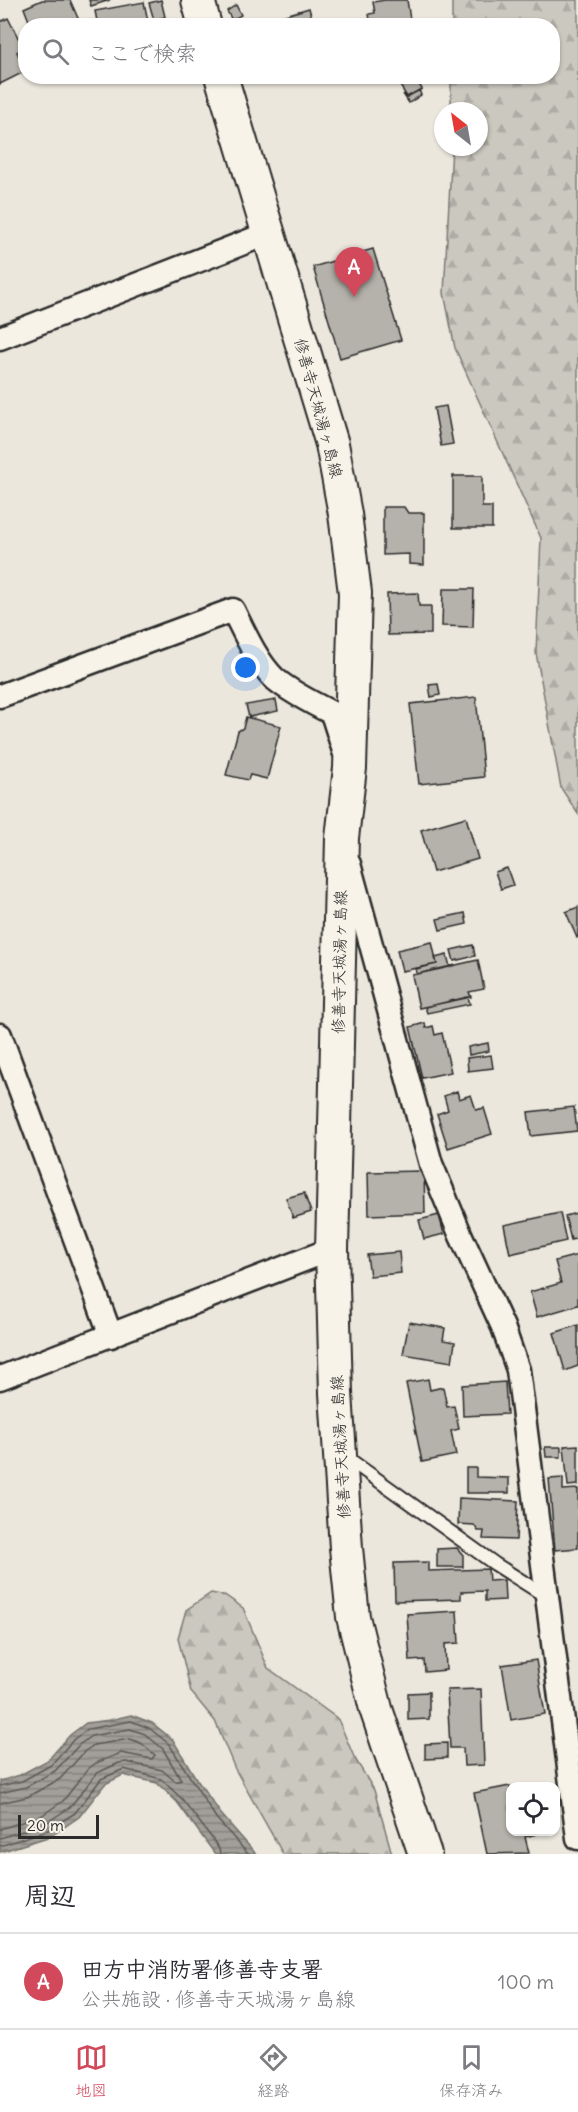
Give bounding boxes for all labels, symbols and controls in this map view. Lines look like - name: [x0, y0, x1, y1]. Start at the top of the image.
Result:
- search box: [18, 18, 560, 84]
- icon: search: [39, 35, 72, 68]
- text: ここで検索: [87, 39, 197, 67]
- north arrow: [434, 102, 488, 156]
- pin: A: [334, 248, 374, 297]
- street label: 修善寺天城湯ヶ島線: [291, 336, 347, 480]
- your location: [231, 653, 260, 682]
- street label: 修善寺天城湯ヶ島線: [328, 890, 350, 1034]
- street label: 修善寺天城湯ヶ島線: [326, 1375, 354, 1519]
- map controls: [506, 1782, 560, 1836]
- button: locate: [506, 1782, 560, 1836]
- scale bar: [18, 1812, 99, 1840]
- text: 20 m: [27, 1815, 64, 1835]
- text: 周辺: [24, 1879, 76, 1912]
- text: 田方中消防署修善寺支署: [81, 1955, 323, 1983]
- text: A: [37, 1969, 50, 1994]
- text: 100 m: [497, 1969, 554, 1994]
- text: 公共施設 · 修善寺天城湯ヶ島線: [81, 1986, 355, 2011]
- tab: 地図: [75, 2041, 108, 2101]
- tab: 経路: [257, 2041, 290, 2101]
- tab: 保存済み: [439, 2041, 503, 2101]

